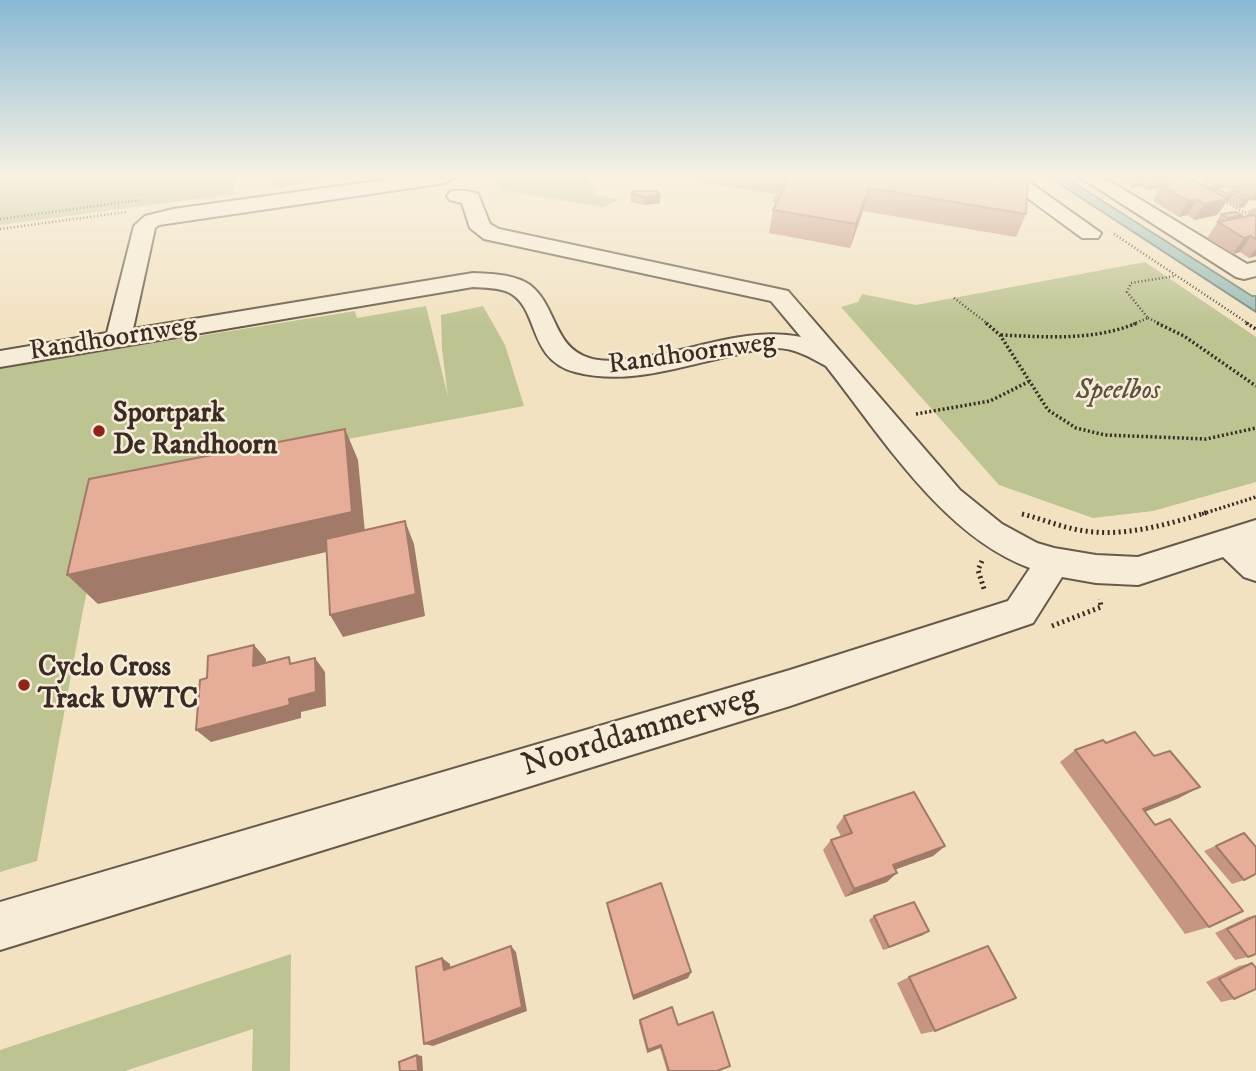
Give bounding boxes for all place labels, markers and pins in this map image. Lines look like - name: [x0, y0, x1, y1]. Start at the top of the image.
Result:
- place label: Sportpark De Randhoorn: [113, 398, 277, 464]
- marker: Sportpark De Randhoorn: [91, 423, 107, 439]
- place label: Cyclo Cross Track UWTC: [38, 652, 198, 718]
- marker: Cyclo Cross Track UWTC: [16, 677, 32, 693]

